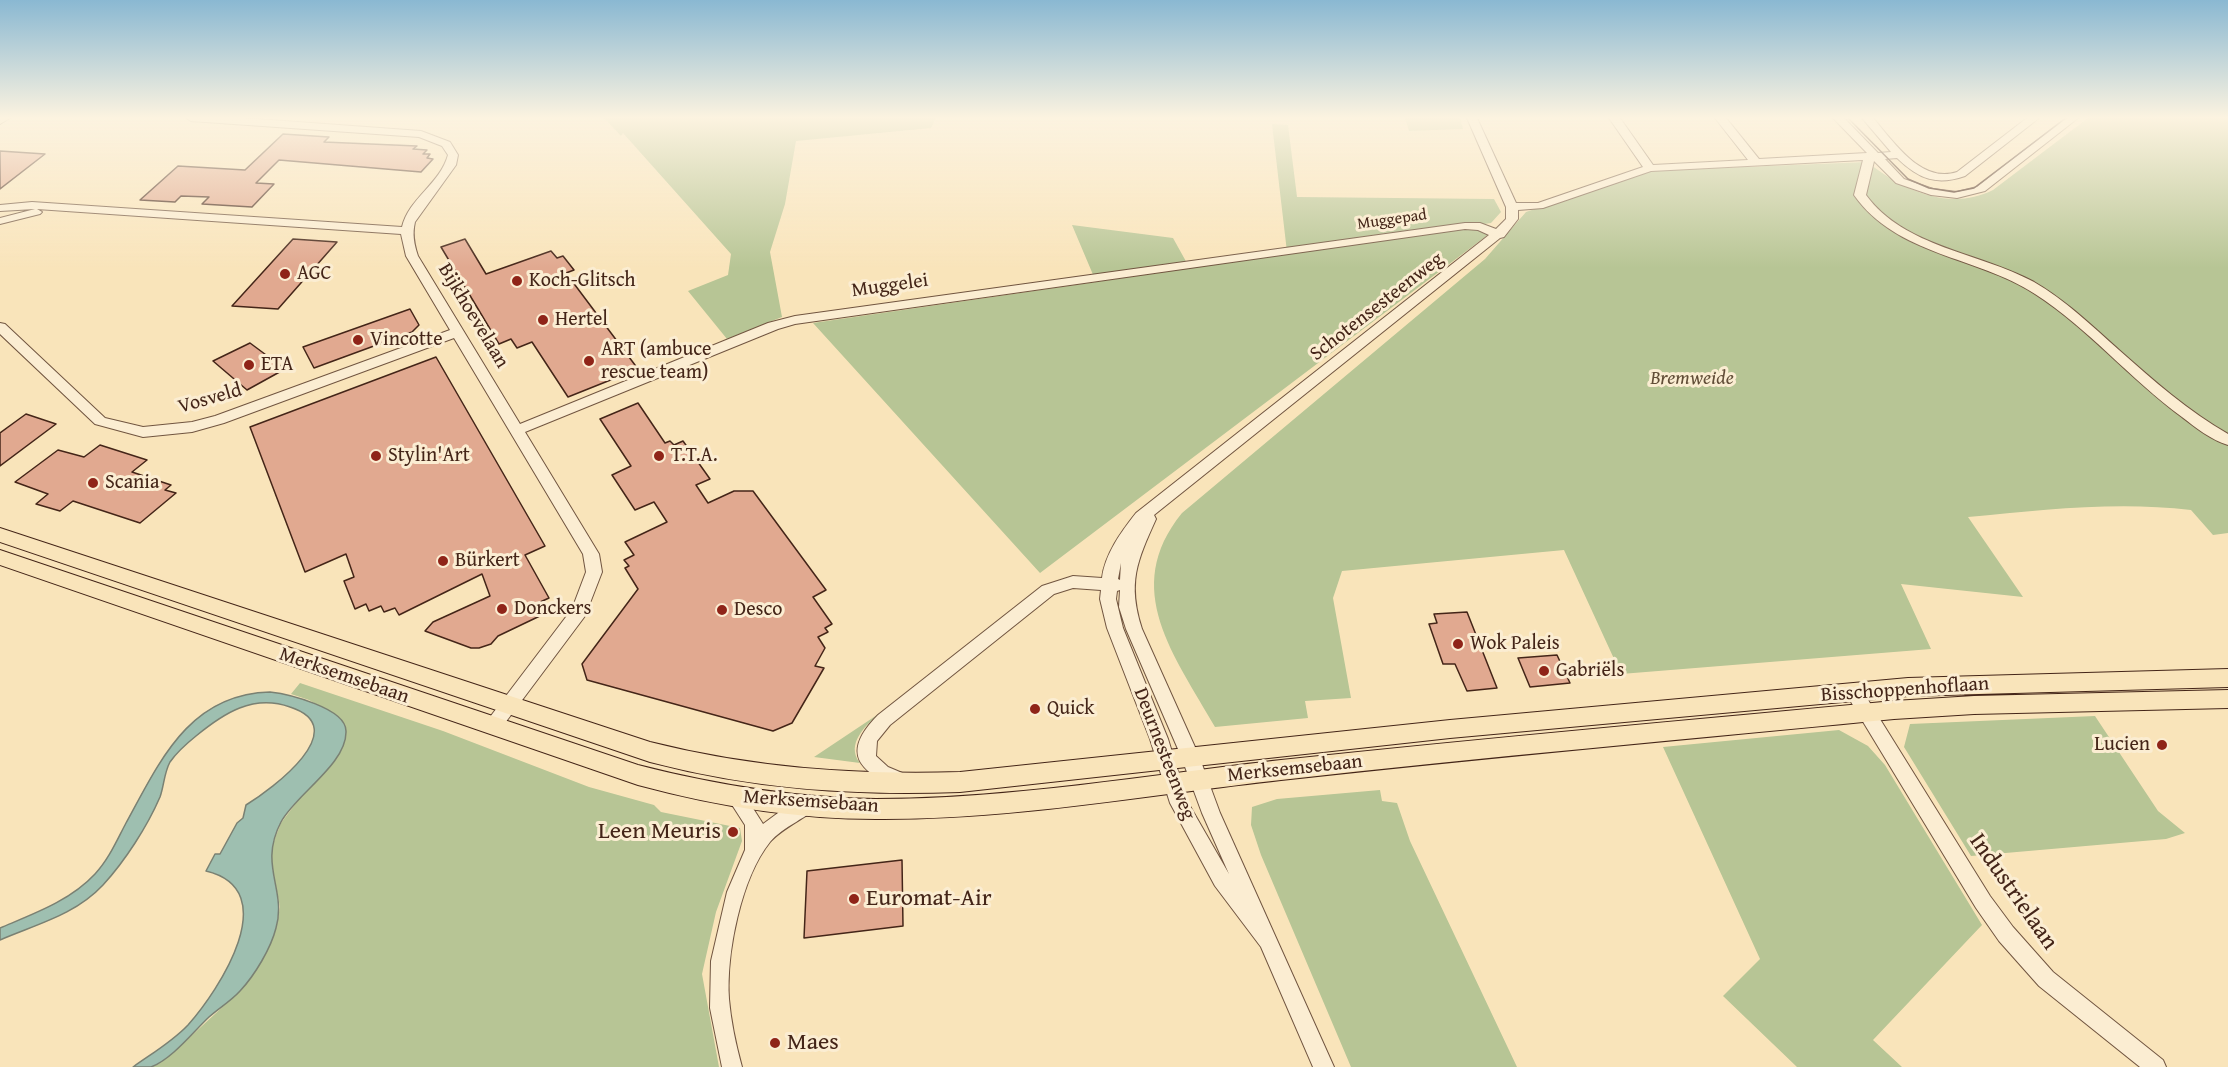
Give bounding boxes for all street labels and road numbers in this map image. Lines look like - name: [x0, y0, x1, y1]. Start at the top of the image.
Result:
- street label: Muggepad: [1356, 206, 1428, 234]
- street label: Schotensesteenweg: [1305, 247, 1449, 367]
- street label: Bijkhoevelaan: [432, 259, 514, 373]
- street label: Muggelei: [850, 269, 930, 303]
- street label: Vosveld: [175, 378, 245, 420]
- street label: Merksemsebaan: [276, 643, 412, 709]
- street label: Bisschoppenhoflaan: [1820, 672, 1990, 708]
- street label: Deurnesteenweg: [1128, 685, 1200, 823]
- street label: Merksemsebaan: [1226, 750, 1364, 788]
- street label: Merksemsebaan: [743, 785, 879, 819]
- street label: Industrielaan: [1962, 828, 2064, 956]

